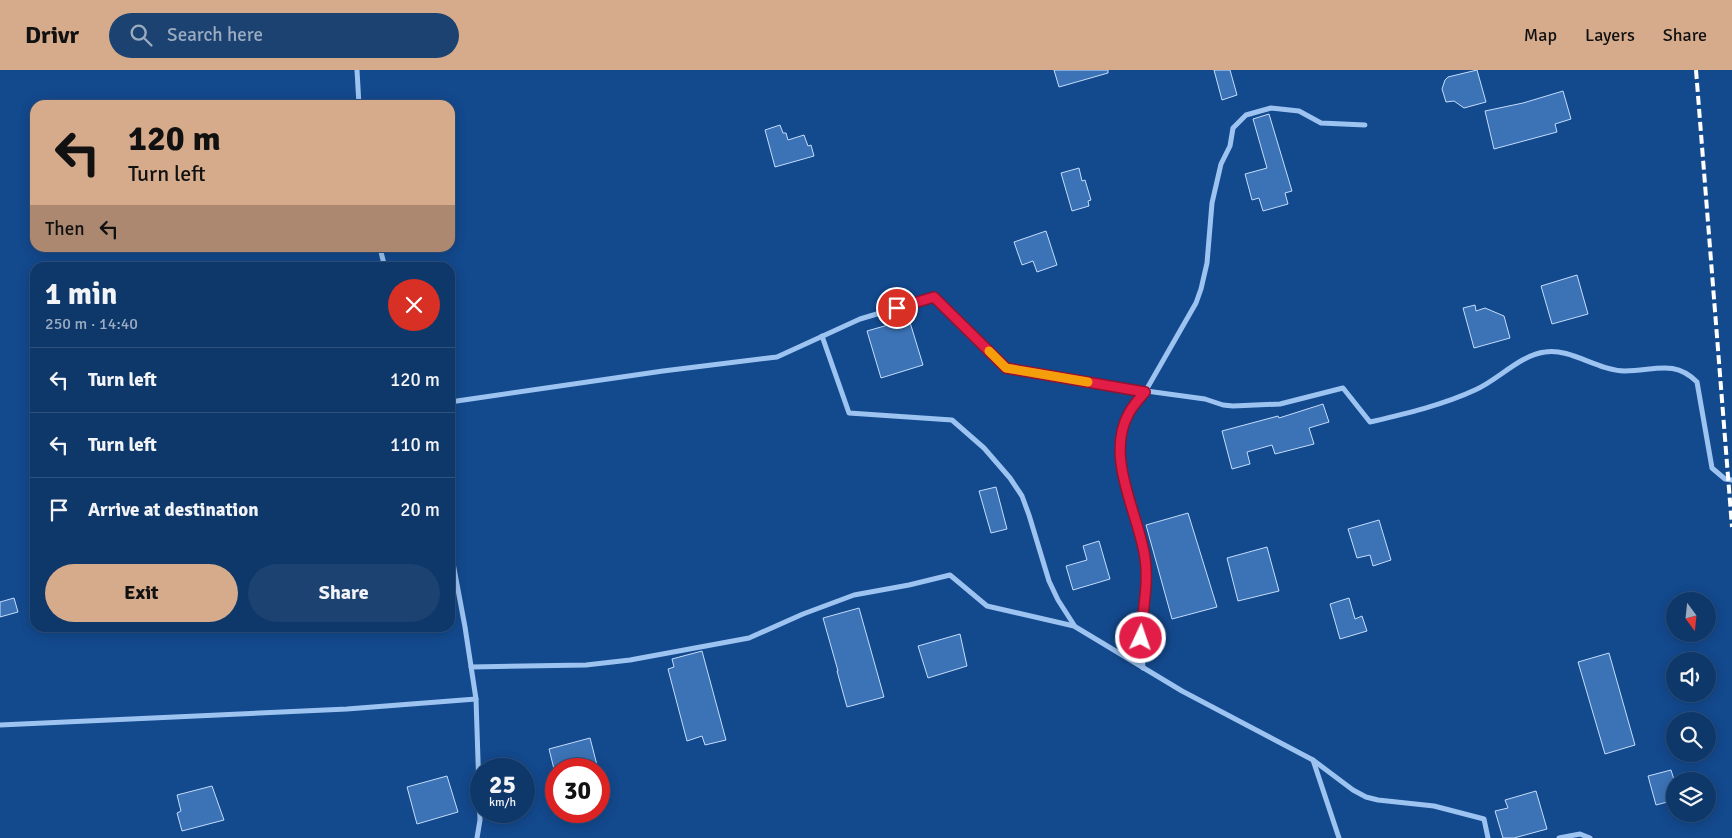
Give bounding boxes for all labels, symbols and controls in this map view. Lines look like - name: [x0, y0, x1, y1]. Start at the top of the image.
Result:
- search box: [109, 13, 459, 58]
- text: Drivr: [25, 20, 79, 50]
- icon: search: [127, 21, 155, 49]
- text: Search here: [167, 23, 263, 47]
- text: Map: [1524, 24, 1557, 46]
- text: Layers: [1585, 24, 1635, 46]
- text: Share: [1663, 24, 1707, 46]
- text: 120 m: [128, 117, 221, 160]
- icon: left: [45, 120, 110, 185]
- text: Turn left: [128, 160, 206, 187]
- icon: left: [95, 215, 123, 243]
- text: Then: [45, 217, 85, 241]
- text: 1 min: [45, 276, 117, 313]
- button: close: [388, 279, 440, 331]
- pin: [876, 287, 918, 329]
- icon: arrive: [883, 294, 911, 322]
- text: 250 m · 14:40: [45, 314, 138, 334]
- icon: left: [45, 366, 73, 394]
- text: Turn left: [88, 368, 157, 392]
- text: 120 m: [390, 368, 440, 392]
- icon: left: [45, 431, 73, 459]
- text: Turn left: [88, 433, 157, 457]
- text: 110 m: [390, 433, 440, 457]
- icon: arrive: [45, 496, 73, 524]
- text: Arrive at destination: [88, 498, 259, 522]
- text: 20 m: [400, 498, 440, 522]
- button: Exit: [45, 564, 238, 622]
- button: Share: [248, 564, 440, 622]
- north arrow: [1666, 592, 1716, 642]
- map controls: [1666, 592, 1716, 822]
- position arrow: [1114, 611, 1166, 663]
- button: sound: [1666, 652, 1716, 702]
- button: search: [1666, 712, 1716, 762]
- speed limit sign: 30: [545, 758, 610, 823]
- text: 25: [489, 769, 516, 800]
- button: layers: [1666, 772, 1716, 822]
- text: km/h: [489, 795, 516, 810]

